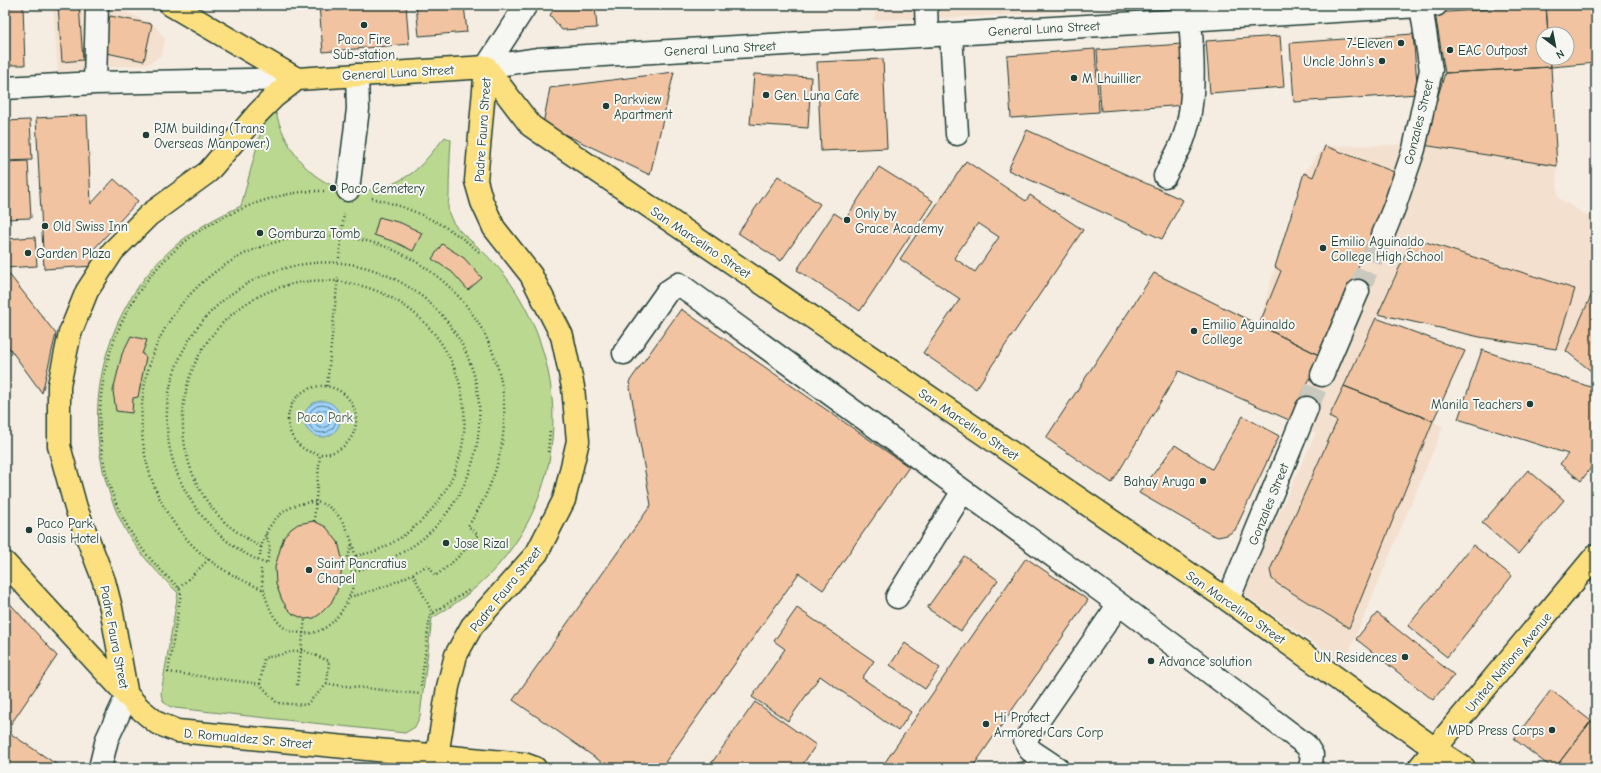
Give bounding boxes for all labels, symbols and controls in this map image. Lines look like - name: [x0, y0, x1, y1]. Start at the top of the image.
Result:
- street label: General Luna Street: [988, 18, 1102, 39]
- marker: Paco Fire Sub-station: [359, 20, 369, 30]
- north arrow: [1535, 26, 1575, 66]
- place label: Paco Fire Sub-station: [333, 32, 395, 62]
- place label: 7-Eleven: [1347, 36, 1393, 51]
- street label: General Luna Street: [664, 38, 778, 59]
- marker: 7-Eleven: [1396, 38, 1406, 48]
- place label: EAC Outpost: [1458, 43, 1528, 58]
- marker: EAC Outpost: [1445, 45, 1455, 55]
- text: N: [1554, 47, 1567, 61]
- place label: Uncle John's: [1303, 54, 1374, 69]
- marker: Uncle John's: [1377, 56, 1387, 66]
- street label: General Luna Street: [342, 62, 456, 83]
- place label: M Lhuillier: [1082, 71, 1141, 86]
- marker: M Lhuillier: [1069, 73, 1079, 83]
- street label: Padre Faura Street: [471, 76, 494, 183]
- street label: Gonzales Street: [1401, 77, 1437, 166]
- place label: Gen. Luna Cafe: [774, 88, 860, 103]
- marker: Gen. Luna Cafe: [761, 90, 771, 100]
- place label: Parkview Apartment: [614, 92, 673, 122]
- marker: Parkview Apartment: [601, 101, 611, 111]
- place label: PJM building (Trans Overseas Manpower): [154, 121, 270, 151]
- marker: PJM building (Trans Overseas Manpower): [141, 130, 151, 140]
- place label: Paco Cemetery: [341, 181, 425, 196]
- marker: Paco Cemetery: [328, 183, 338, 193]
- street label: San Marcelino Street: [648, 203, 755, 282]
- place label: Only by Grace Academy: [855, 206, 944, 236]
- marker: Only by Grace Academy: [842, 215, 852, 225]
- place label: Old Swiss Inn: [53, 219, 128, 234]
- marker: Old Swiss Inn: [40, 221, 50, 231]
- place label: Gomburza Tomb: [268, 226, 360, 241]
- marker: Gomburza Tomb: [255, 228, 265, 238]
- place label: Emilio Aguinaldo College High School: [1331, 234, 1443, 264]
- marker: Emilio Aguinaldo College High School: [1318, 243, 1328, 253]
- place label: Garden Plaza: [36, 246, 111, 261]
- marker: Garden Plaza: [23, 248, 33, 258]
- place label: Emilio Aguinaldo College: [1202, 317, 1295, 347]
- marker: Emilio Aguinaldo College: [1189, 326, 1199, 336]
- street label: San Marcelino Street: [916, 385, 1023, 464]
- place label: Manila Teachers: [1431, 397, 1522, 412]
- marker: Manila Teachers: [1525, 399, 1535, 409]
- park label: Paco Park: [297, 410, 354, 425]
- street label: Gonzales Street: [1245, 460, 1292, 547]
- place label: Bahay Aruga: [1123, 474, 1195, 489]
- marker: Bahay Aruga: [1198, 476, 1208, 486]
- place label: Paco Park Oasis Hotel: [37, 516, 99, 546]
- marker: Paco Park Oasis Hotel: [24, 525, 34, 535]
- place label: Jose Rizal: [454, 536, 509, 551]
- marker: Jose Rizal: [441, 538, 451, 548]
- street label: Padre Faura Street: [467, 543, 545, 635]
- place label: Saint Pancratius Chapel: [317, 556, 406, 586]
- marker: Saint Pancratius Chapel: [304, 565, 314, 575]
- street label: San Marcelino Street: [1183, 568, 1289, 648]
- street label: Padre Faura Street: [97, 584, 132, 691]
- street label: United Nations Avenue: [1462, 609, 1555, 715]
- place label: UN Residences: [1314, 650, 1397, 665]
- marker: UN Residences: [1400, 652, 1410, 662]
- place label: Advance solution: [1159, 654, 1252, 669]
- marker: Advance solution: [1146, 656, 1156, 666]
- place label: Hi Protect Armored Cars Corp: [994, 710, 1104, 740]
- marker: Hi Protect Armored Cars Corp: [981, 719, 991, 729]
- place label: MPD Press Corps: [1447, 723, 1544, 738]
- street label: D. Romualdez Sr. Street: [183, 725, 314, 752]
- marker: MPD Press Corps: [1547, 725, 1557, 735]

